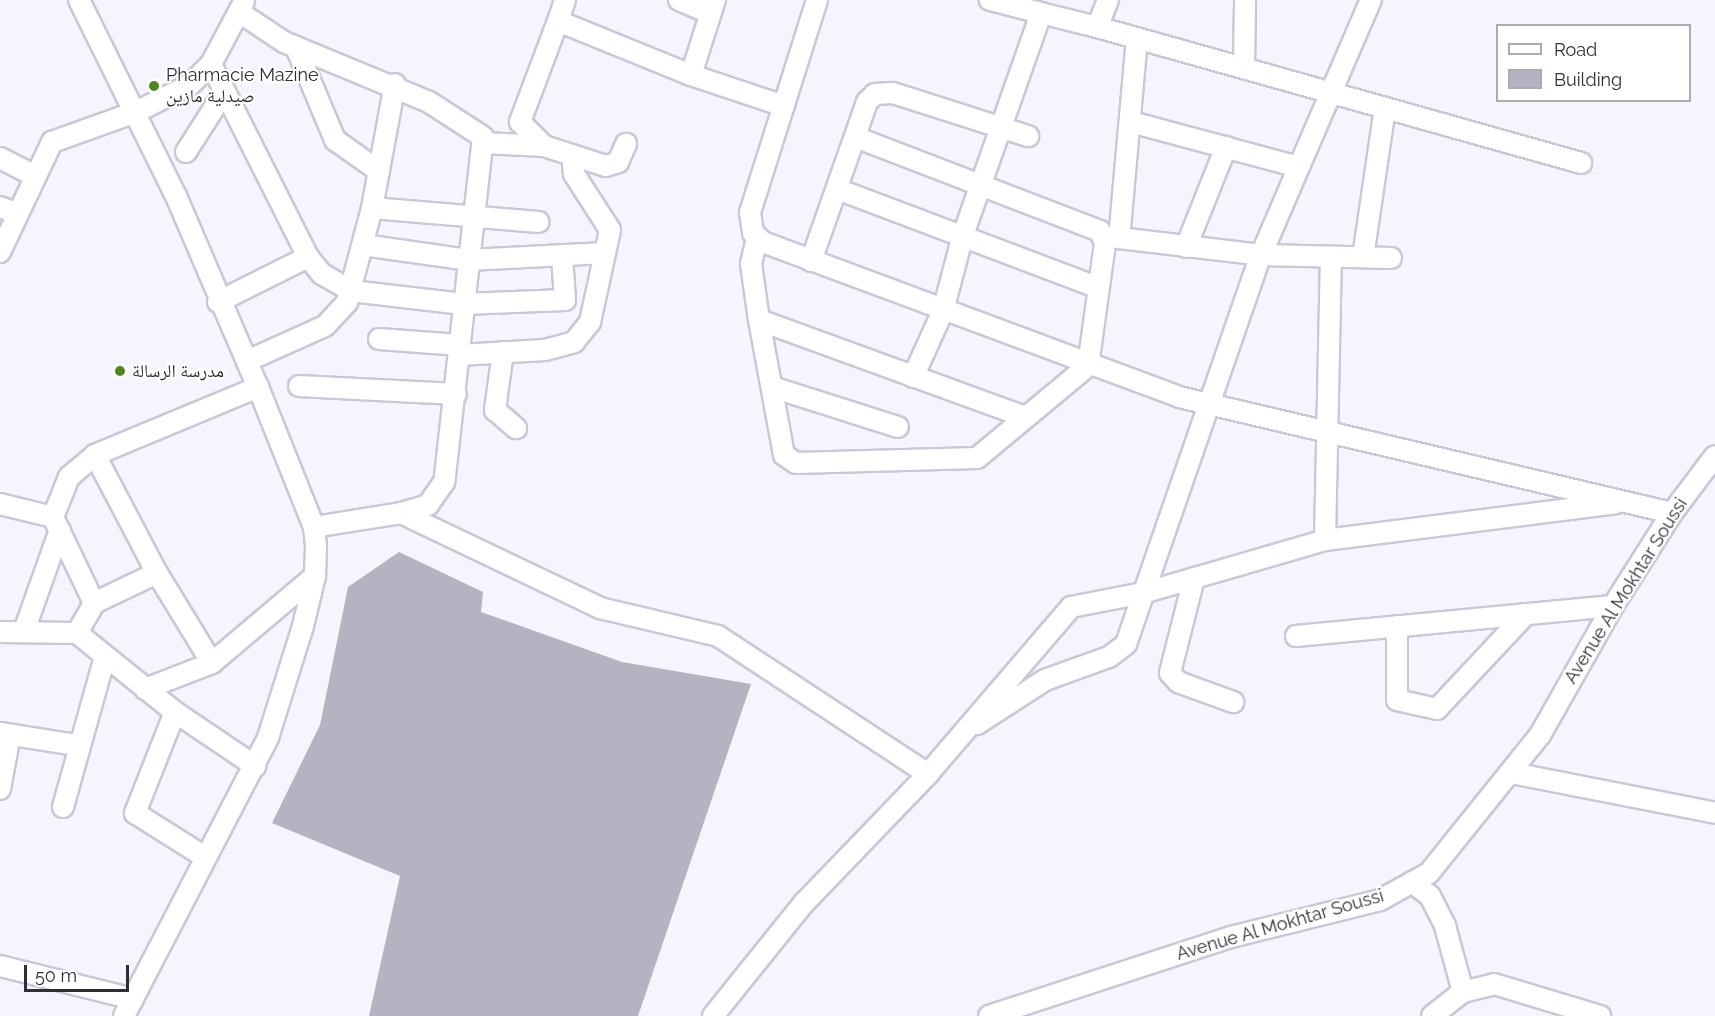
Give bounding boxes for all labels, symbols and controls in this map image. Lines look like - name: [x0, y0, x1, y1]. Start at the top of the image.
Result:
- legend: [1496, 24, 1691, 102]
- text: Road: [1554, 39, 1597, 60]
- place label: Pharmacie Mazine صيدلية مازين: [166, 65, 318, 107]
- text: Building: [1554, 69, 1622, 90]
- marker: Pharmacie Mazine صيدلية مازين: [147, 79, 161, 93]
- place label: مدرسة الرسالة: [132, 360, 224, 382]
- marker: مدرسة الرسالة: [113, 364, 127, 378]
- street label: Avenue Al Mokhtar Soussi: [1560, 494, 1692, 688]
- street label: Avenue Al Mokhtar Soussi: [1173, 885, 1387, 965]
- scale bar: [27, 953, 132, 991]
- text: 50 m: [35, 965, 77, 986]

